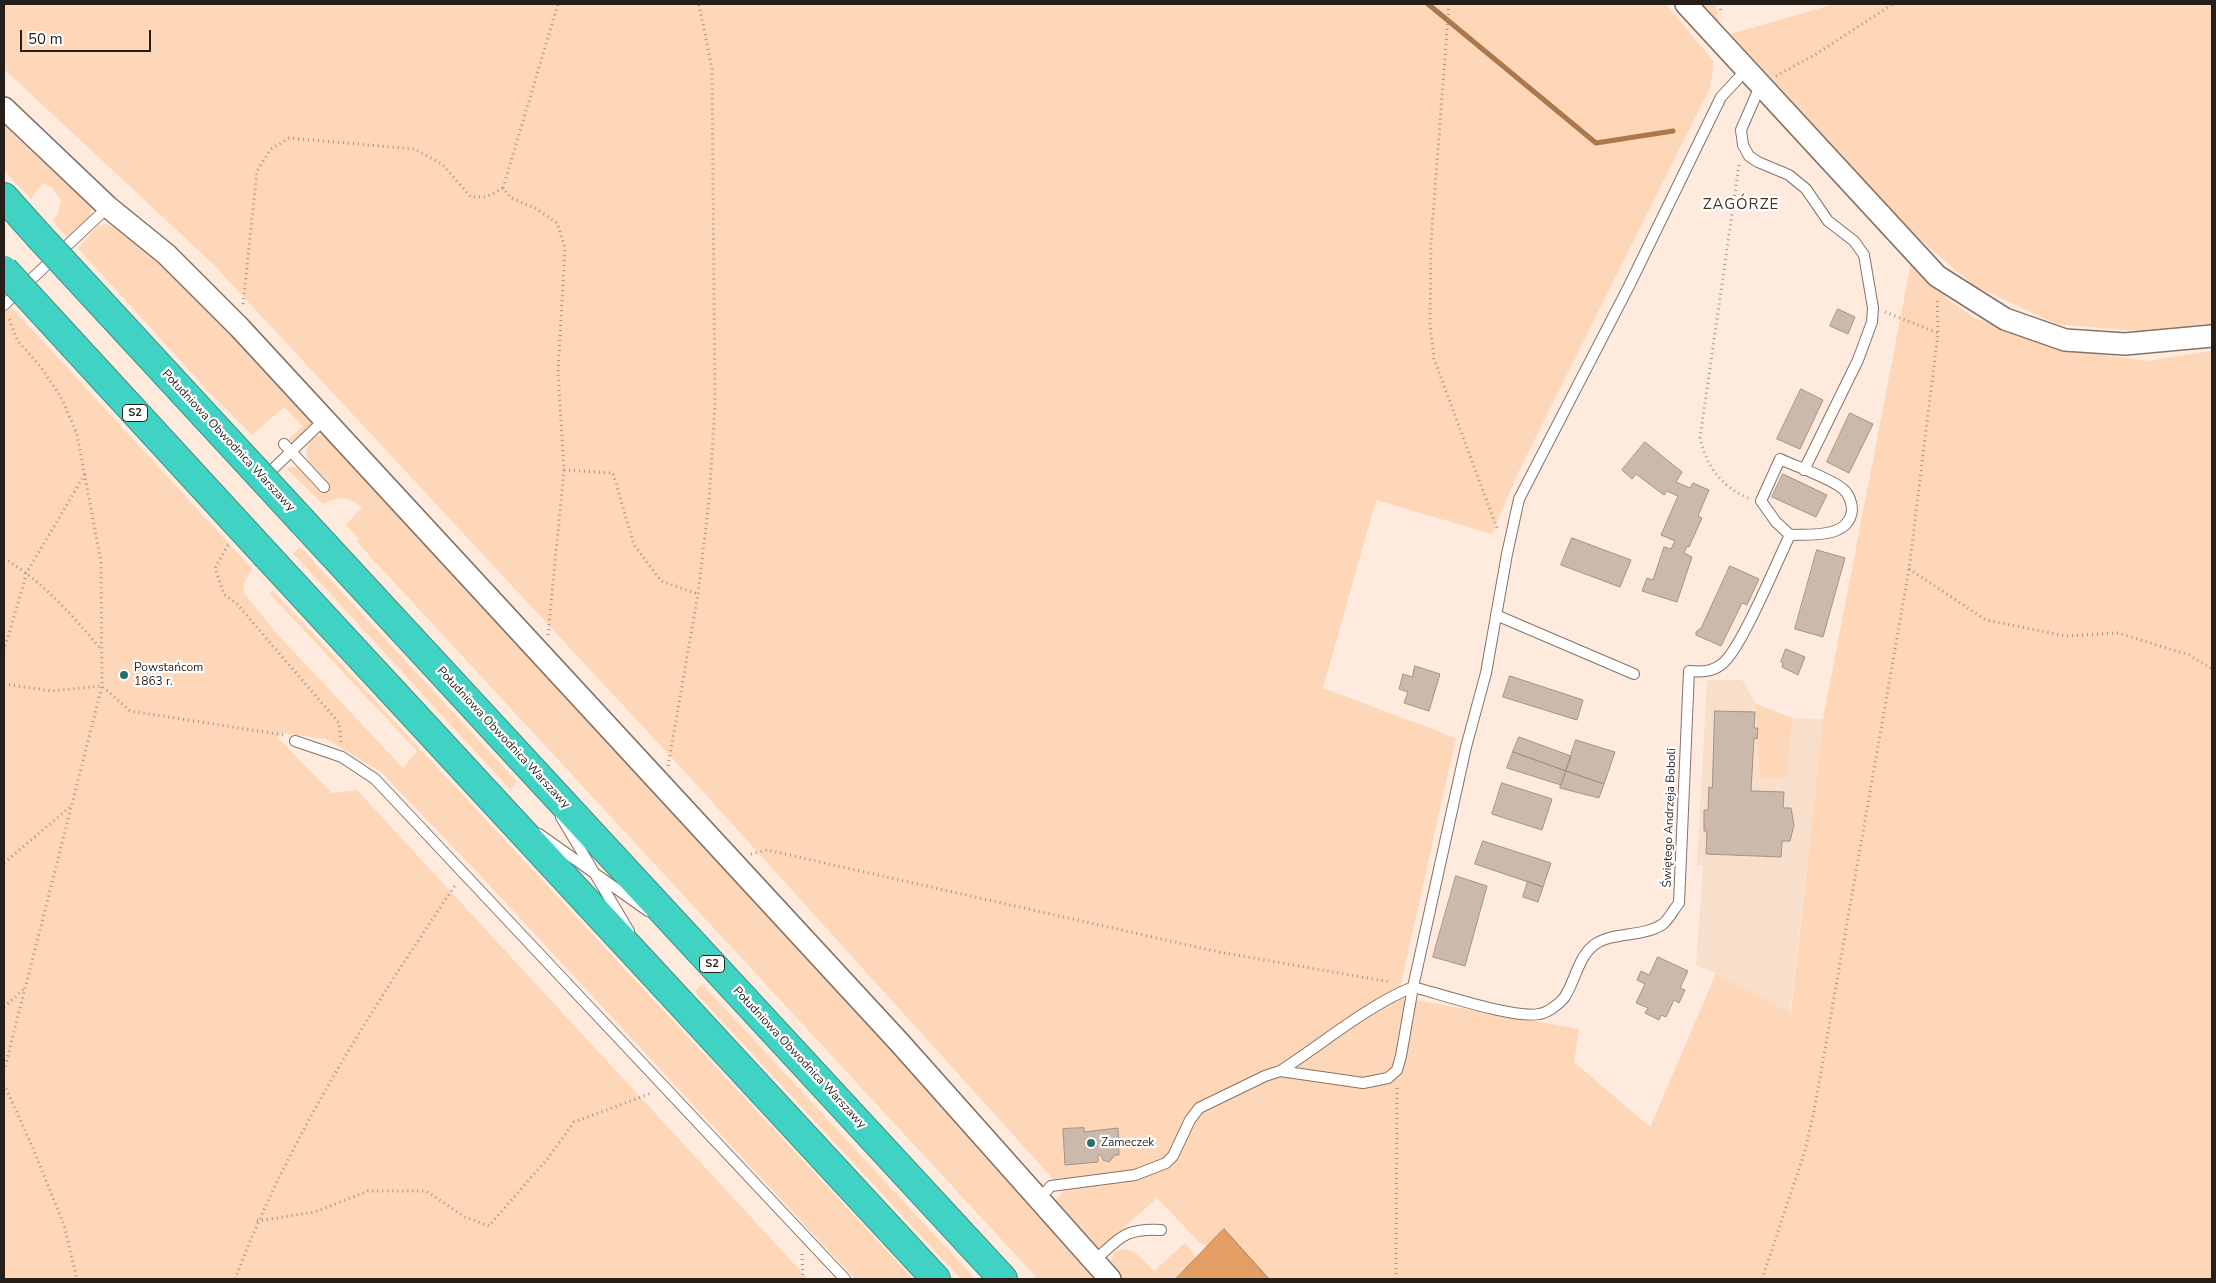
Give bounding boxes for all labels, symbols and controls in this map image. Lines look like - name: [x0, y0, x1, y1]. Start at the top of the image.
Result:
- scale bar: [22, 20, 154, 52]
- text: 50 m: [28, 29, 63, 49]
- district label: ZAGÓRZE: [1702, 196, 1780, 214]
- street label: Południowa Obwodnica Warszawy: [159, 367, 297, 515]
- road number: S2: [122, 404, 148, 422]
- place label: Powstańcom 1863 r.: [134, 661, 203, 689]
- street label: Południowa Obwodnica Warszawy: [434, 664, 572, 812]
- marker: Powstańcom 1863 r.: [118, 669, 130, 681]
- street label: Świętego Andrzeja Boboli: [1660, 748, 1680, 888]
- road number: S2: [700, 956, 724, 972]
- street label: Południowa Obwodnica Warszawy: [730, 984, 868, 1132]
- place label: Zameczek: [1101, 1136, 1154, 1150]
- marker: Zameczek: [1085, 1137, 1097, 1149]

